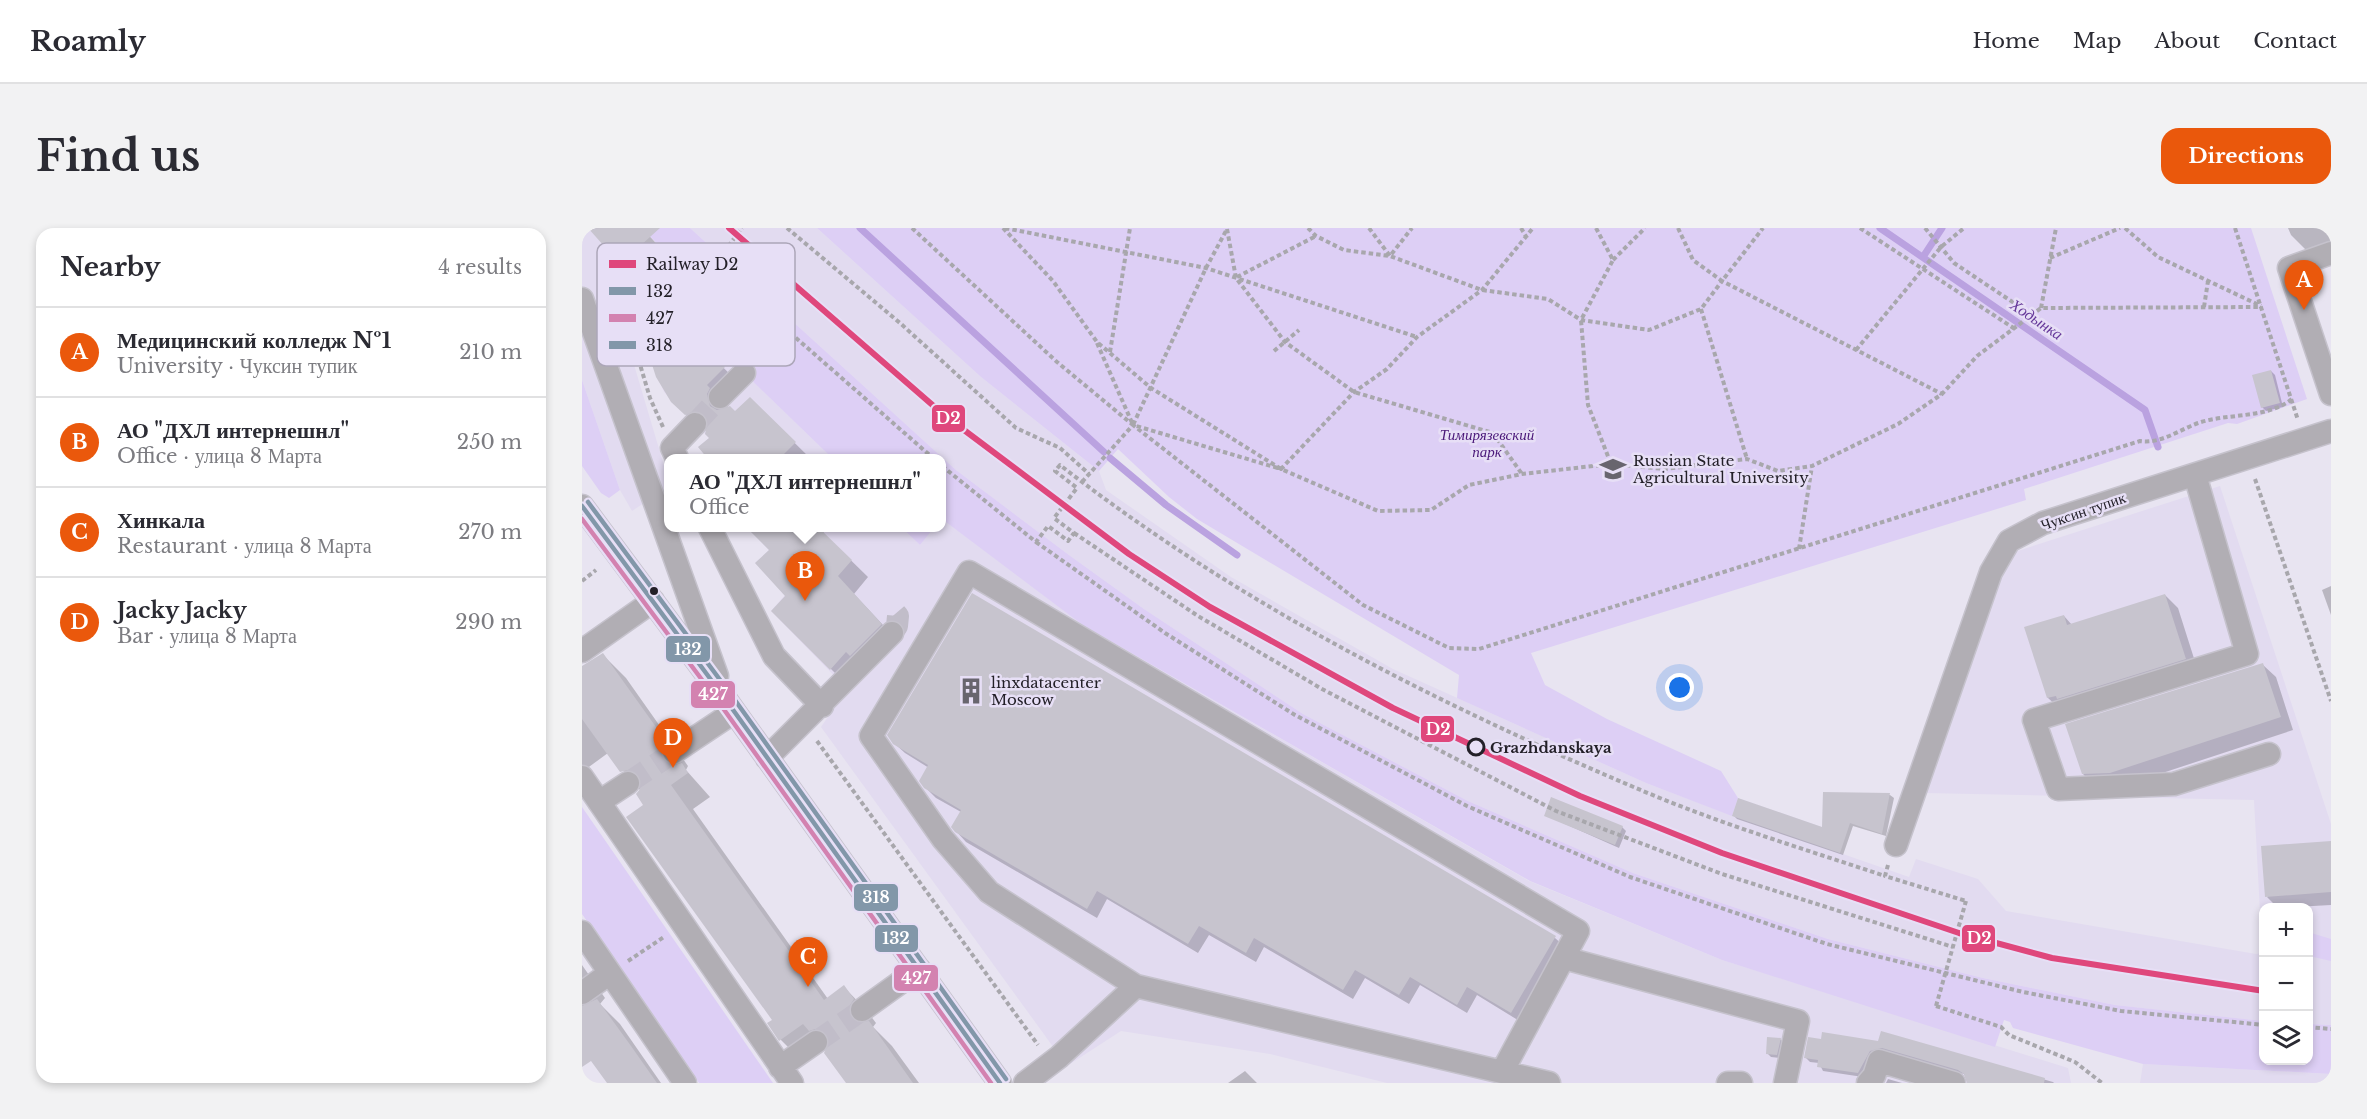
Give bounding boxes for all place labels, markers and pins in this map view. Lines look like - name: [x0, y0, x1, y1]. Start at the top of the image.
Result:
- pin: A: [2284, 260, 2324, 310]
- place label: Russian State Agricultural University: [1632, 451, 1809, 487]
- school or university icon: Russian State Agricultural University: [1598, 454, 1628, 484]
- pin: B: [786, 552, 824, 601]
- unlabelled marker: [648, 585, 660, 597]
- place label: linxdatacenter Moscow: [991, 673, 1102, 709]
- building icon: linxdatacenter Moscow: [956, 676, 986, 706]
- pin: D: [654, 718, 692, 768]
- marker: Grazhdanskaya: [1467, 738, 1485, 756]
- place label: Grazhdanskaya: [1490, 738, 1612, 757]
- pin: C: [788, 938, 828, 987]

